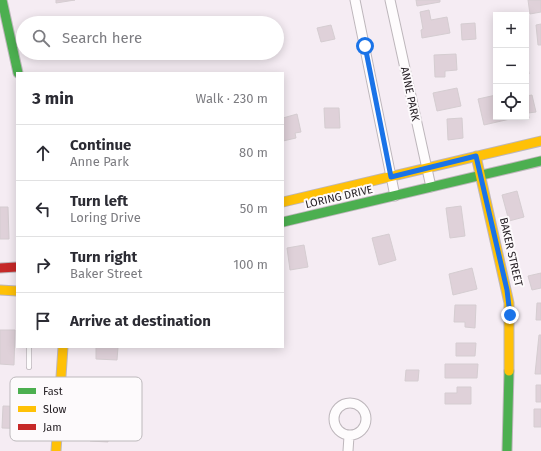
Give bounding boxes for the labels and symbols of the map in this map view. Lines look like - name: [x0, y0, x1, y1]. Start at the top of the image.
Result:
- route start: [356, 37, 374, 55]
- street label: ANNE PARK: [398, 66, 422, 123]
- street label: LORING DRIVE: [304, 183, 374, 211]
- street label: BAKER STREET: [497, 216, 525, 288]
- route end: [501, 306, 519, 324]
- legend: [10, 377, 142, 441]
- text: Fast: [43, 385, 63, 398]
- text: Slow: [43, 403, 67, 416]
- text: Jam: [43, 421, 62, 434]

